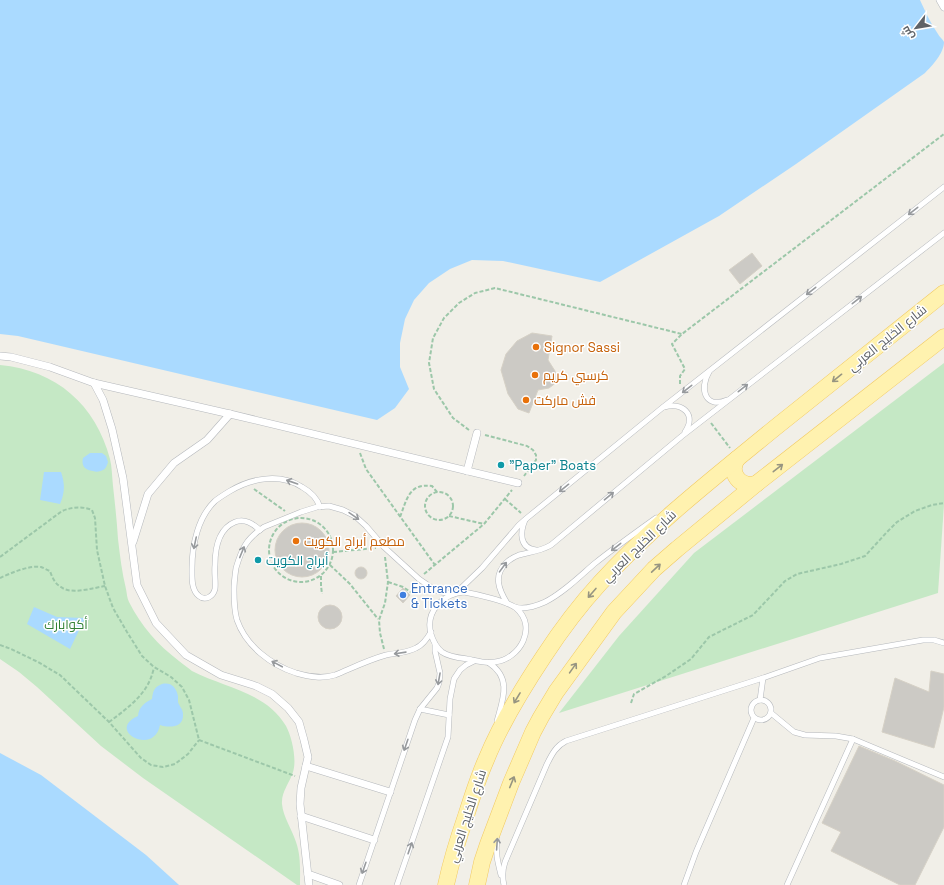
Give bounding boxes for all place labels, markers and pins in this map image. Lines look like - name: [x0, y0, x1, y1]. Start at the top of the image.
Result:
- place label: Signor Sassi: [544, 339, 620, 356]
- marker: Signor Sassi: [531, 342, 541, 352]
- place label: كرسبي كريم: [543, 367, 609, 386]
- marker: كرسبي كريم: [530, 370, 540, 380]
- place label: فش ماركت: [534, 392, 596, 409]
- marker: فش ماركت: [521, 395, 531, 405]
- place label: "Paper" Boats: [509, 457, 596, 474]
- marker: "Paper" Boats: [496, 460, 506, 470]
- place label: مطعم أبراج الكويت: [304, 533, 405, 551]
- marker: مطعم أبراج الكويت: [291, 536, 301, 546]
- place label: أبراج الكويت: [266, 552, 329, 569]
- marker: أبراج الكويت: [253, 555, 263, 565]
- place label: Entrance & Tickets: [411, 580, 468, 612]
- marker: Entrance & Tickets: [398, 590, 408, 600]

